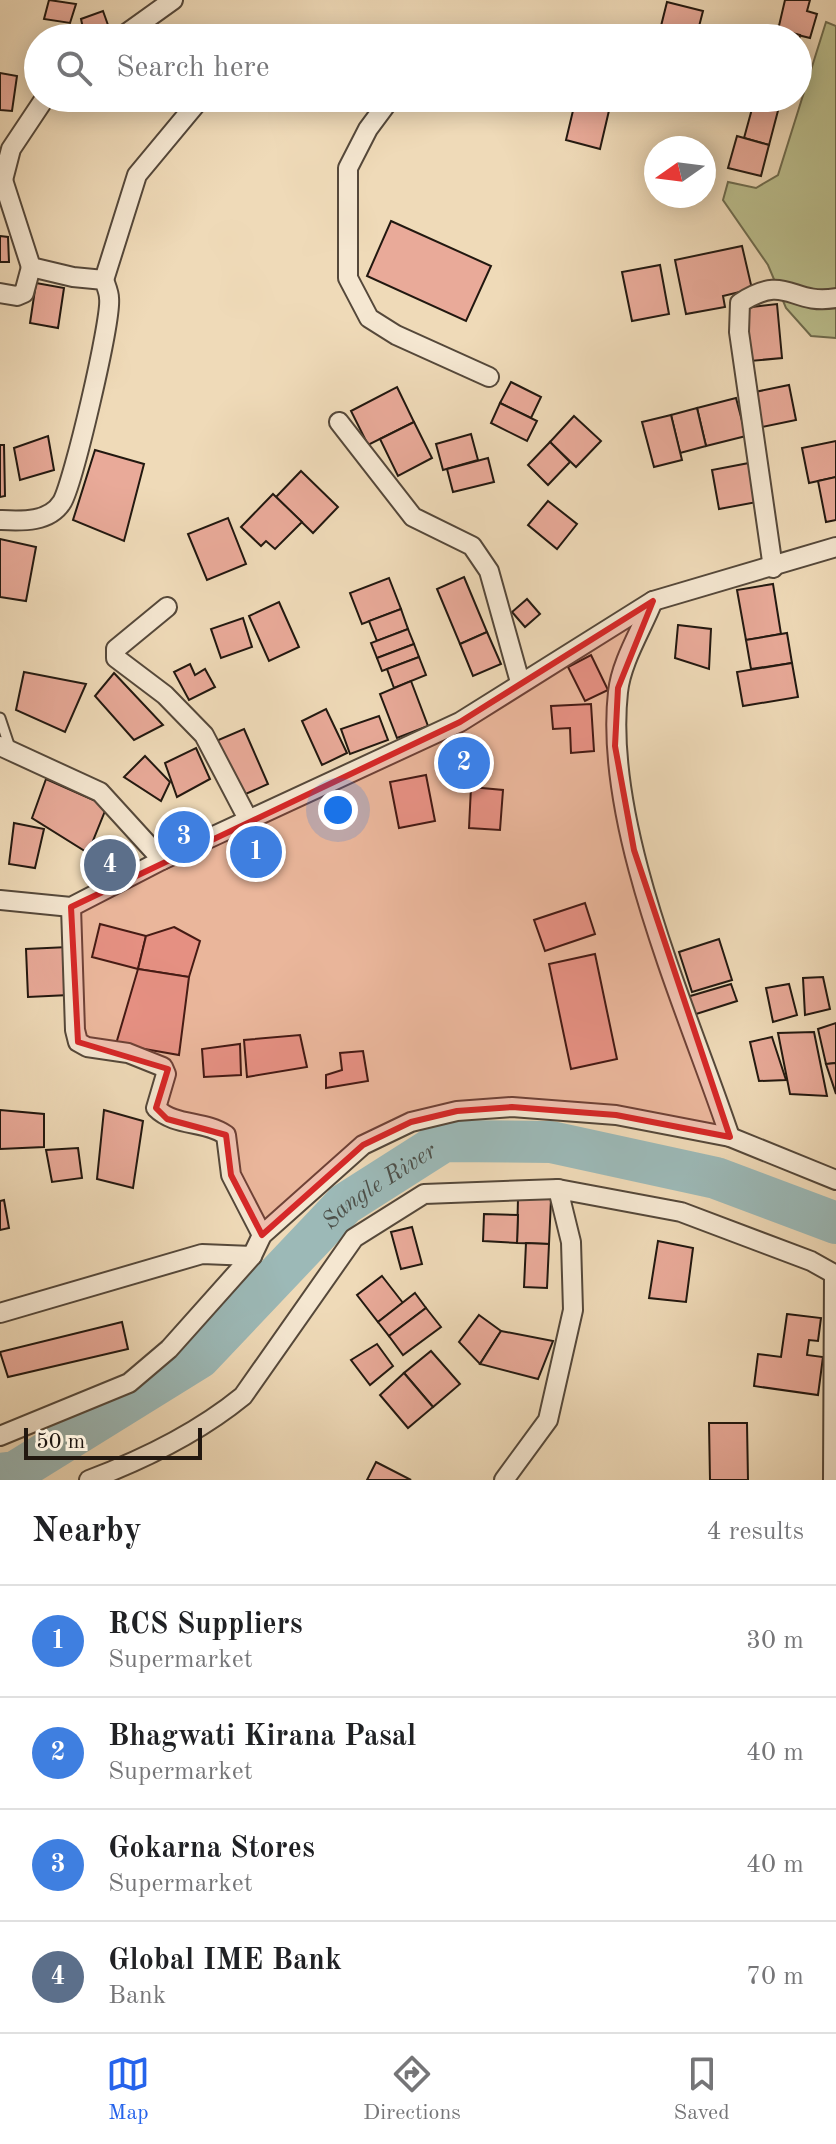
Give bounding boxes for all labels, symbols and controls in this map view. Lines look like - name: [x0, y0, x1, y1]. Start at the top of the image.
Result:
- search box: [24, 24, 812, 112]
- icon: search: [52, 46, 96, 90]
- text: Search here: [116, 53, 270, 83]
- north arrow: [644, 136, 716, 208]
- pin: 2: [438, 733, 490, 793]
- your location: [318, 790, 358, 830]
- pin: 3: [158, 807, 210, 867]
- pin: 1: [230, 822, 282, 882]
- pin: 4: [84, 835, 136, 895]
- water label: Sangle River: [318, 1139, 442, 1234]
- scale bar: [24, 1424, 202, 1460]
- text: 50 m: [36, 1431, 85, 1453]
- text: Nearby: [32, 1515, 142, 1549]
- text: 4 results: [706, 1519, 804, 1545]
- text: RCS Suppliers: [108, 1610, 303, 1640]
- text: 1: [50, 1628, 66, 1654]
- text: 30 m: [746, 1628, 804, 1654]
- text: Supermarket: [108, 1647, 253, 1673]
- text: Bhagwati Kirana Pasal: [108, 1722, 416, 1752]
- text: 2: [50, 1740, 66, 1766]
- text: 40 m: [746, 1740, 804, 1766]
- text: Supermarket: [108, 1759, 253, 1785]
- text: Gokarna Stores: [108, 1834, 315, 1864]
- text: 3: [50, 1852, 66, 1878]
- text: 40 m: [746, 1852, 804, 1878]
- text: Supermarket: [108, 1871, 253, 1897]
- text: Global IME Bank: [108, 1946, 342, 1976]
- text: 4: [50, 1964, 66, 1990]
- text: 70 m: [746, 1964, 804, 1990]
- text: Bank: [108, 1983, 166, 2009]
- tab: Map: [106, 2052, 150, 2127]
- tab: Directions: [363, 2052, 461, 2127]
- tab: Saved: [674, 2052, 730, 2127]

